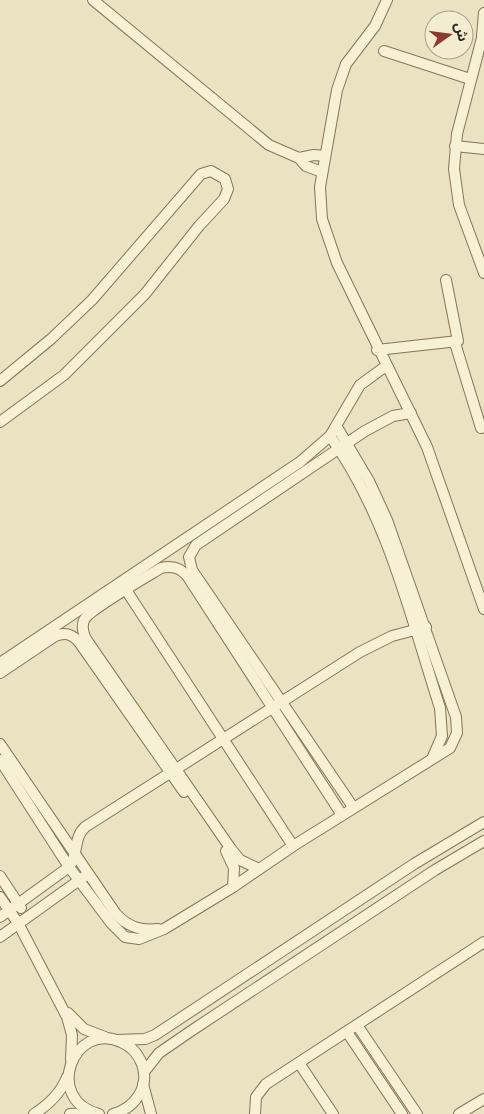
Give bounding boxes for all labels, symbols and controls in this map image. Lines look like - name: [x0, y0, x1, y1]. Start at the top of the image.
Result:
- north arrow: [424, 10, 474, 60]
- text: ش: [451, 21, 472, 43]

